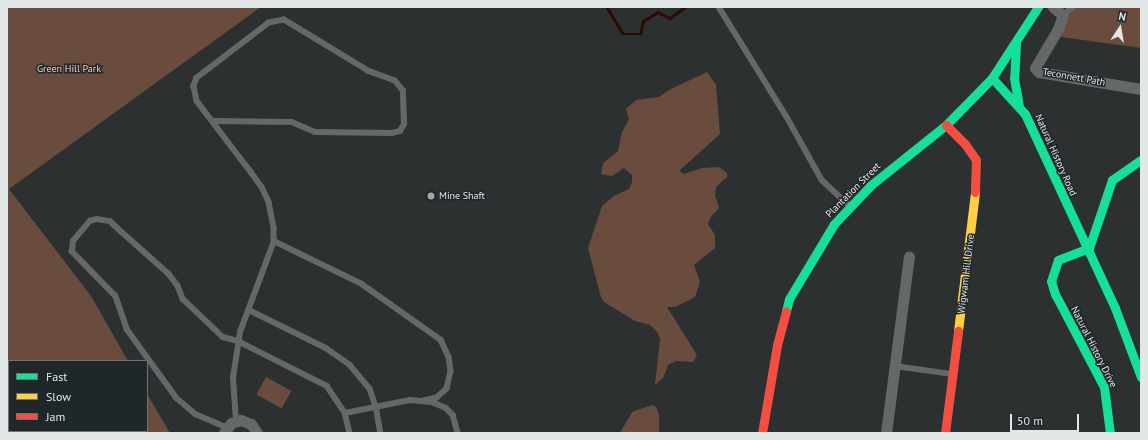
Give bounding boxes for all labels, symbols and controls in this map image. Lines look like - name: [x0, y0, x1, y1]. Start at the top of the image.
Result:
- north arrow: [1100, 8, 1140, 48]
- text: N: [1117, 9, 1127, 24]
- park label: Green Hill Park: [37, 63, 101, 75]
- street label: Teconnett Path: [1042, 66, 1106, 88]
- street label: Natural History Road: [1033, 112, 1079, 198]
- street label: Plantation Street: [823, 160, 883, 220]
- place label: Mine Shaft: [439, 190, 485, 202]
- marker: Mine Shaft: [426, 191, 436, 201]
- street label: Wigwam Hill Drive: [955, 234, 977, 314]
- street label: Natural History Drive: [1068, 304, 1120, 390]
- legend: [8, 360, 148, 432]
- text: Fast: [46, 369, 67, 384]
- text: Slow: [46, 389, 71, 404]
- scale bar: [1012, 406, 1081, 432]
- text: Jam: [46, 409, 65, 424]
- text: 50 m: [1017, 413, 1043, 428]

